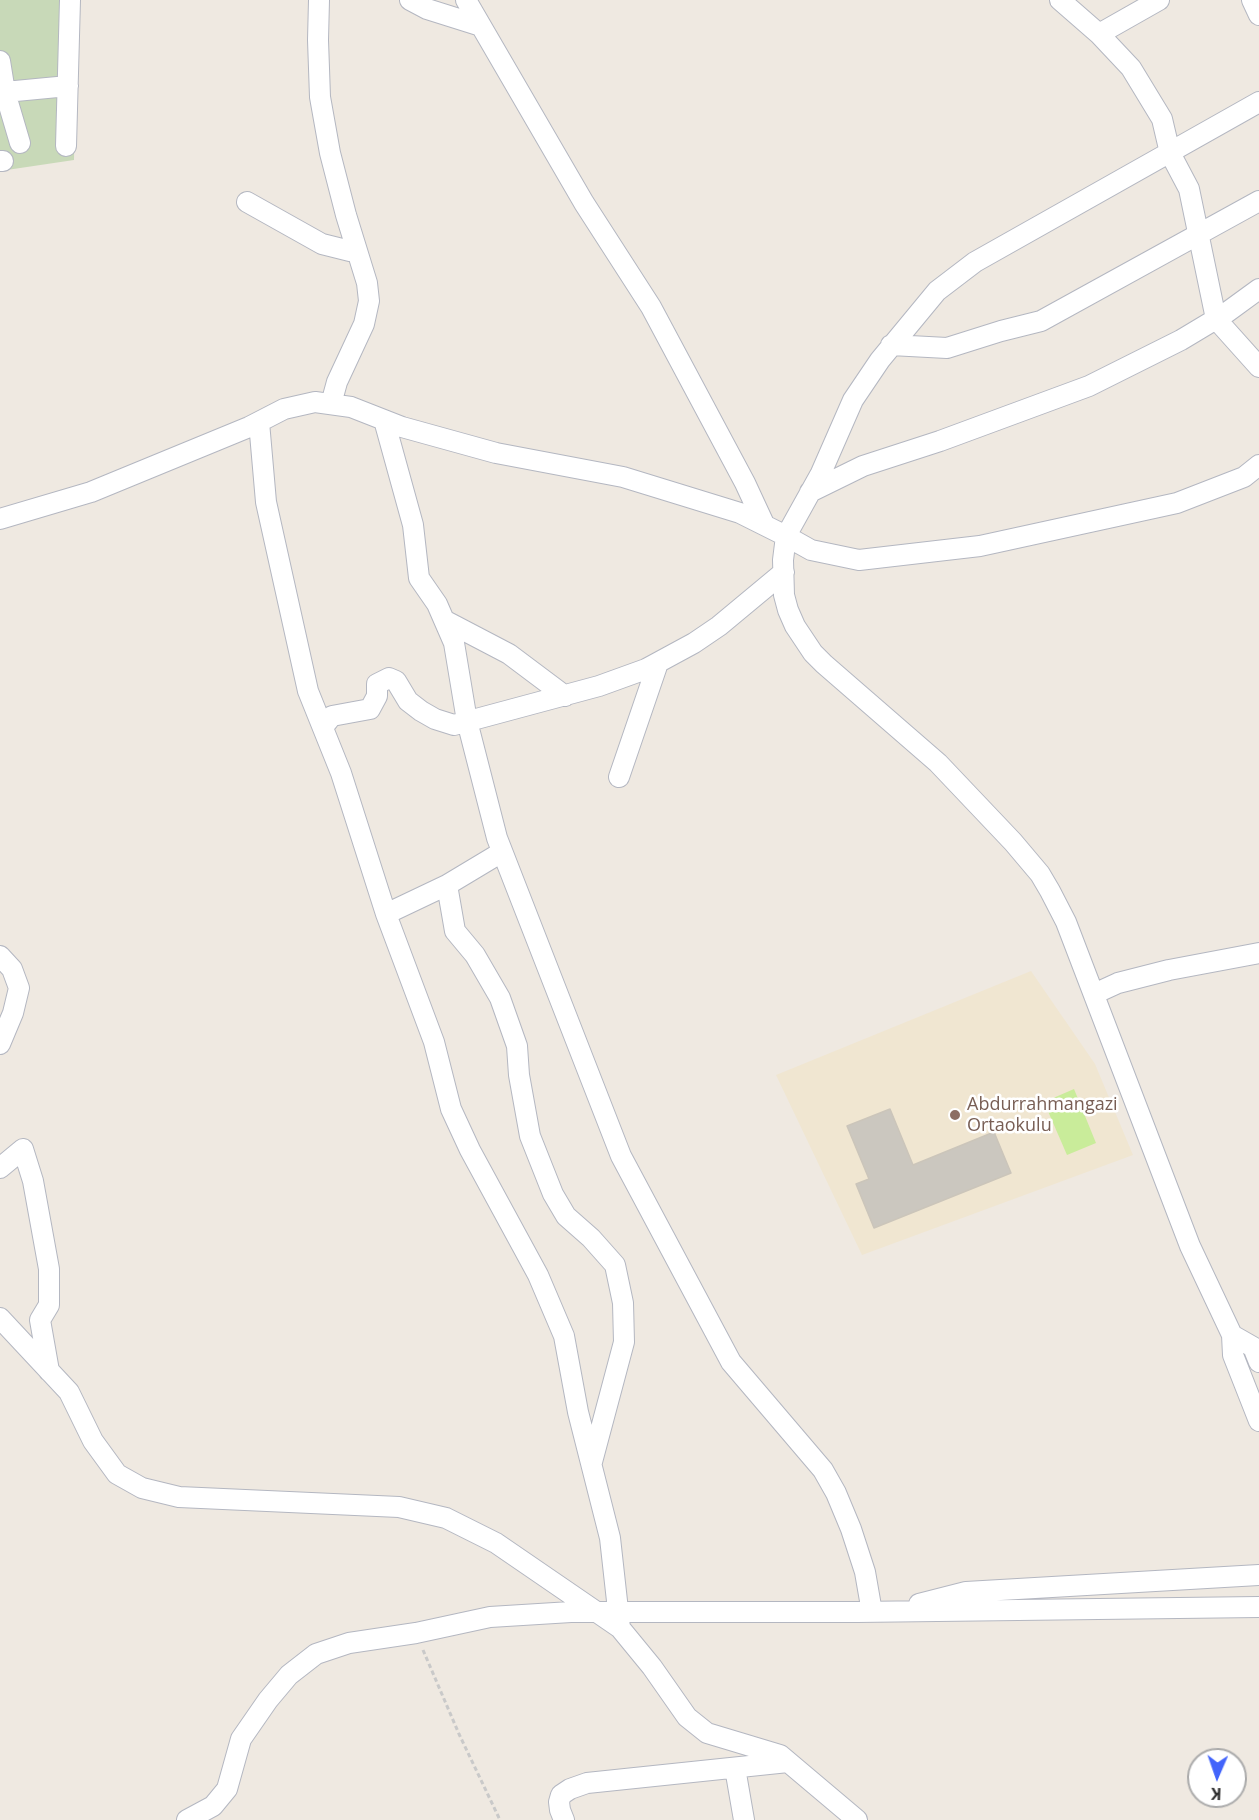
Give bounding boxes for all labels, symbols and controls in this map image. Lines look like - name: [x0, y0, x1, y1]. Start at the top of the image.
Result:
- place label: Abdurrahmangazi Ortaokulu: [967, 1094, 1118, 1136]
- marker: Abdurrahmangazi Ortaokulu: [948, 1108, 962, 1122]
- north arrow: [1187, 1748, 1247, 1808]
- text: K: [1211, 1783, 1222, 1805]

